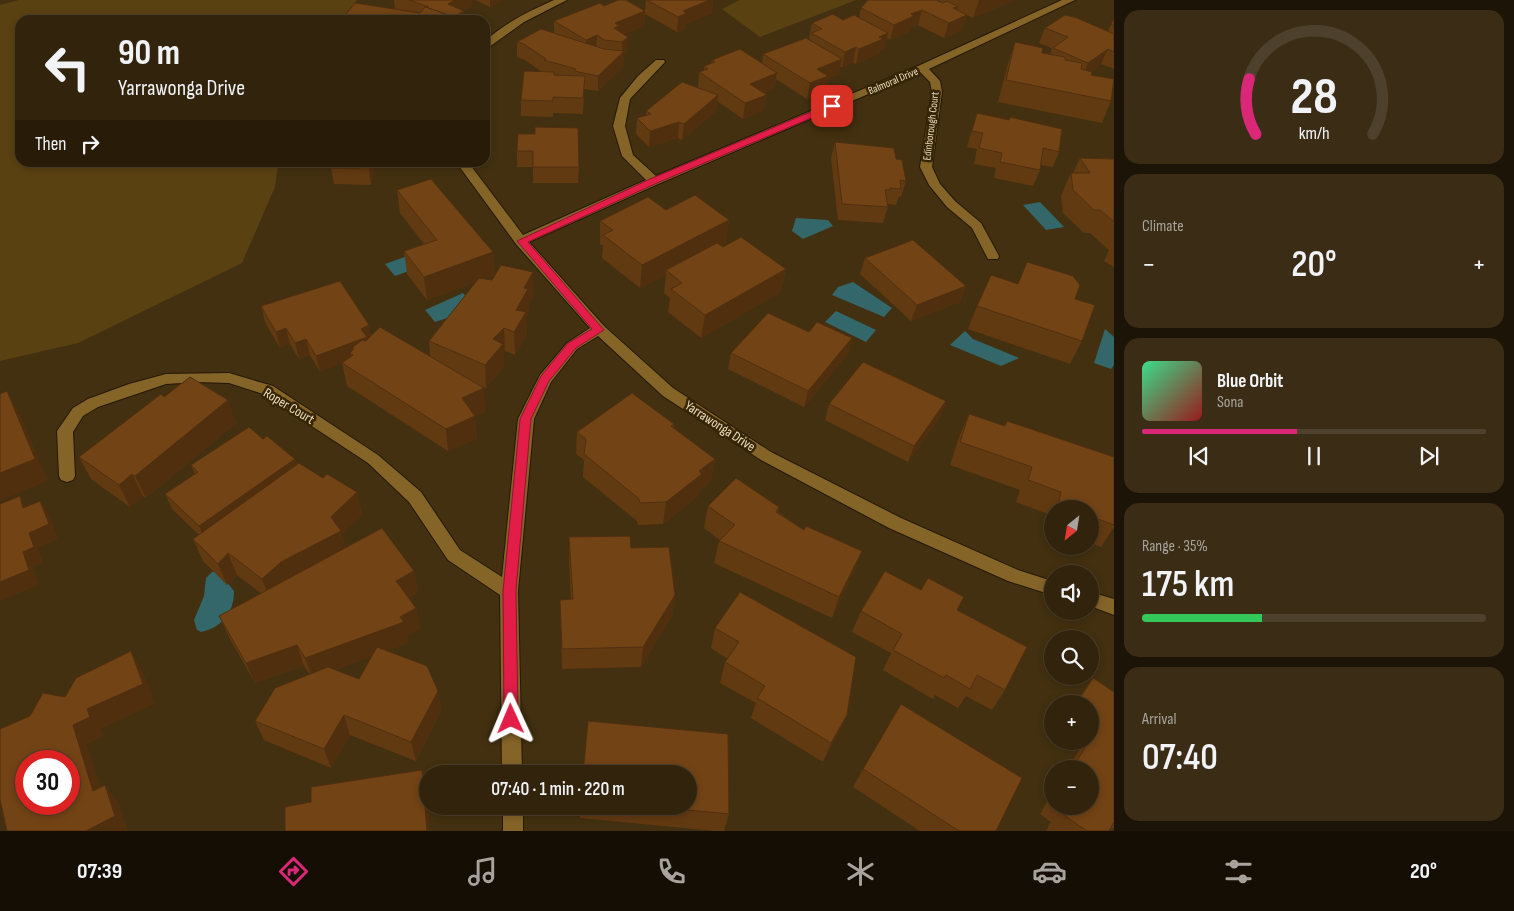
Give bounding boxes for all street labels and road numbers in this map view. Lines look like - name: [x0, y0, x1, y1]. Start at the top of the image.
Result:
- street label: Balmoral Drive: [866, 65, 920, 97]
- street label: Edinborough Court: [920, 90, 942, 161]
- street label: Roper Court: [260, 384, 318, 428]
- street label: Yarrawonga Drive: [681, 397, 759, 455]

